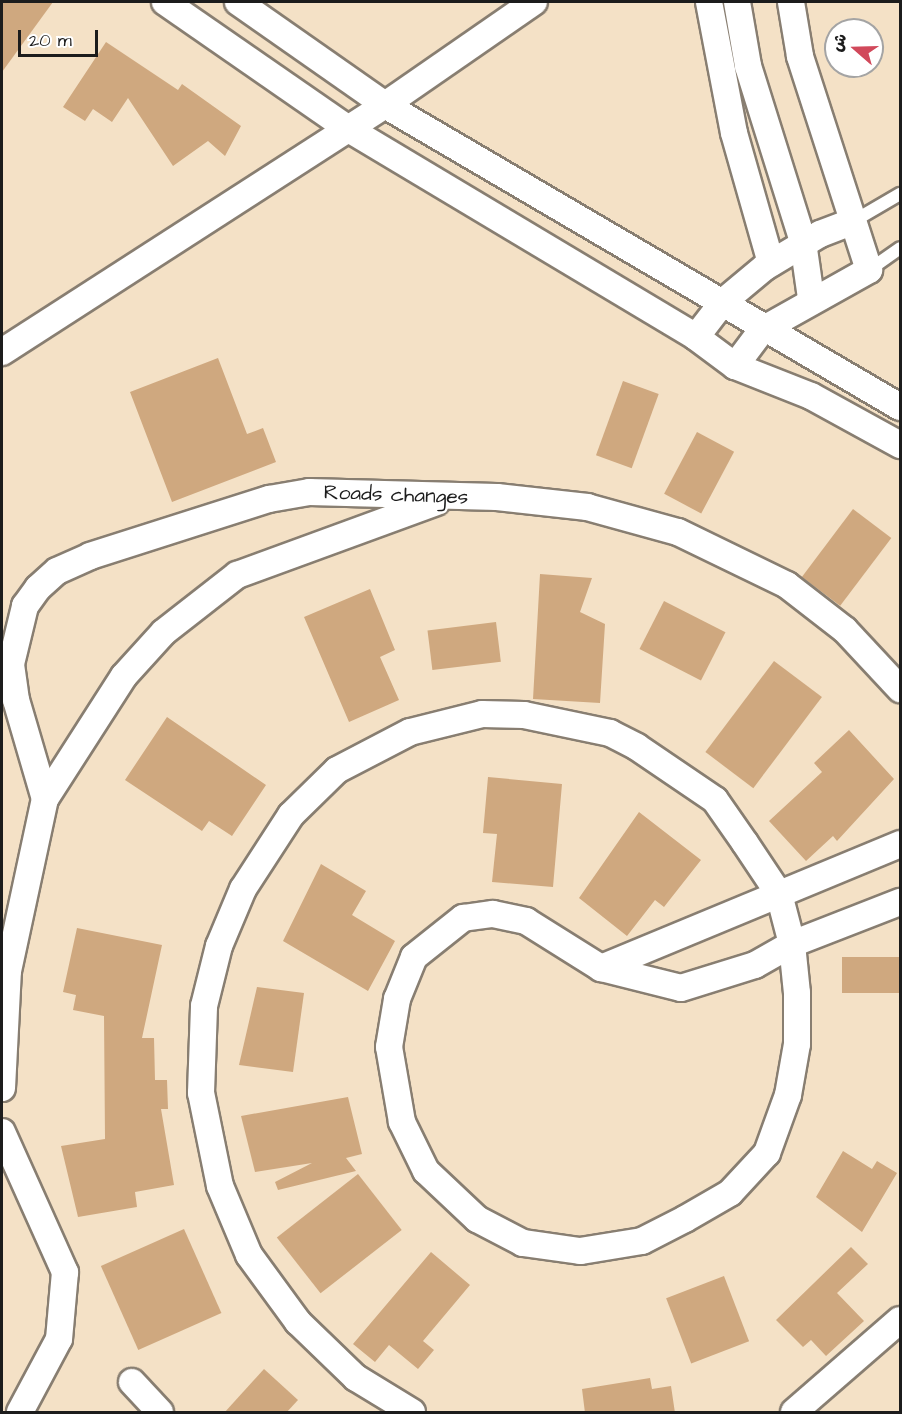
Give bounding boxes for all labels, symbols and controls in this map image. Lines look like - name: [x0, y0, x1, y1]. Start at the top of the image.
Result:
- scale bar: [21, 18, 100, 56]
- north arrow: [824, 18, 884, 78]
- text: 20 m: [29, 28, 72, 53]
- text: ش: [826, 30, 852, 55]
- street label: Roads changes: [323, 480, 469, 510]

